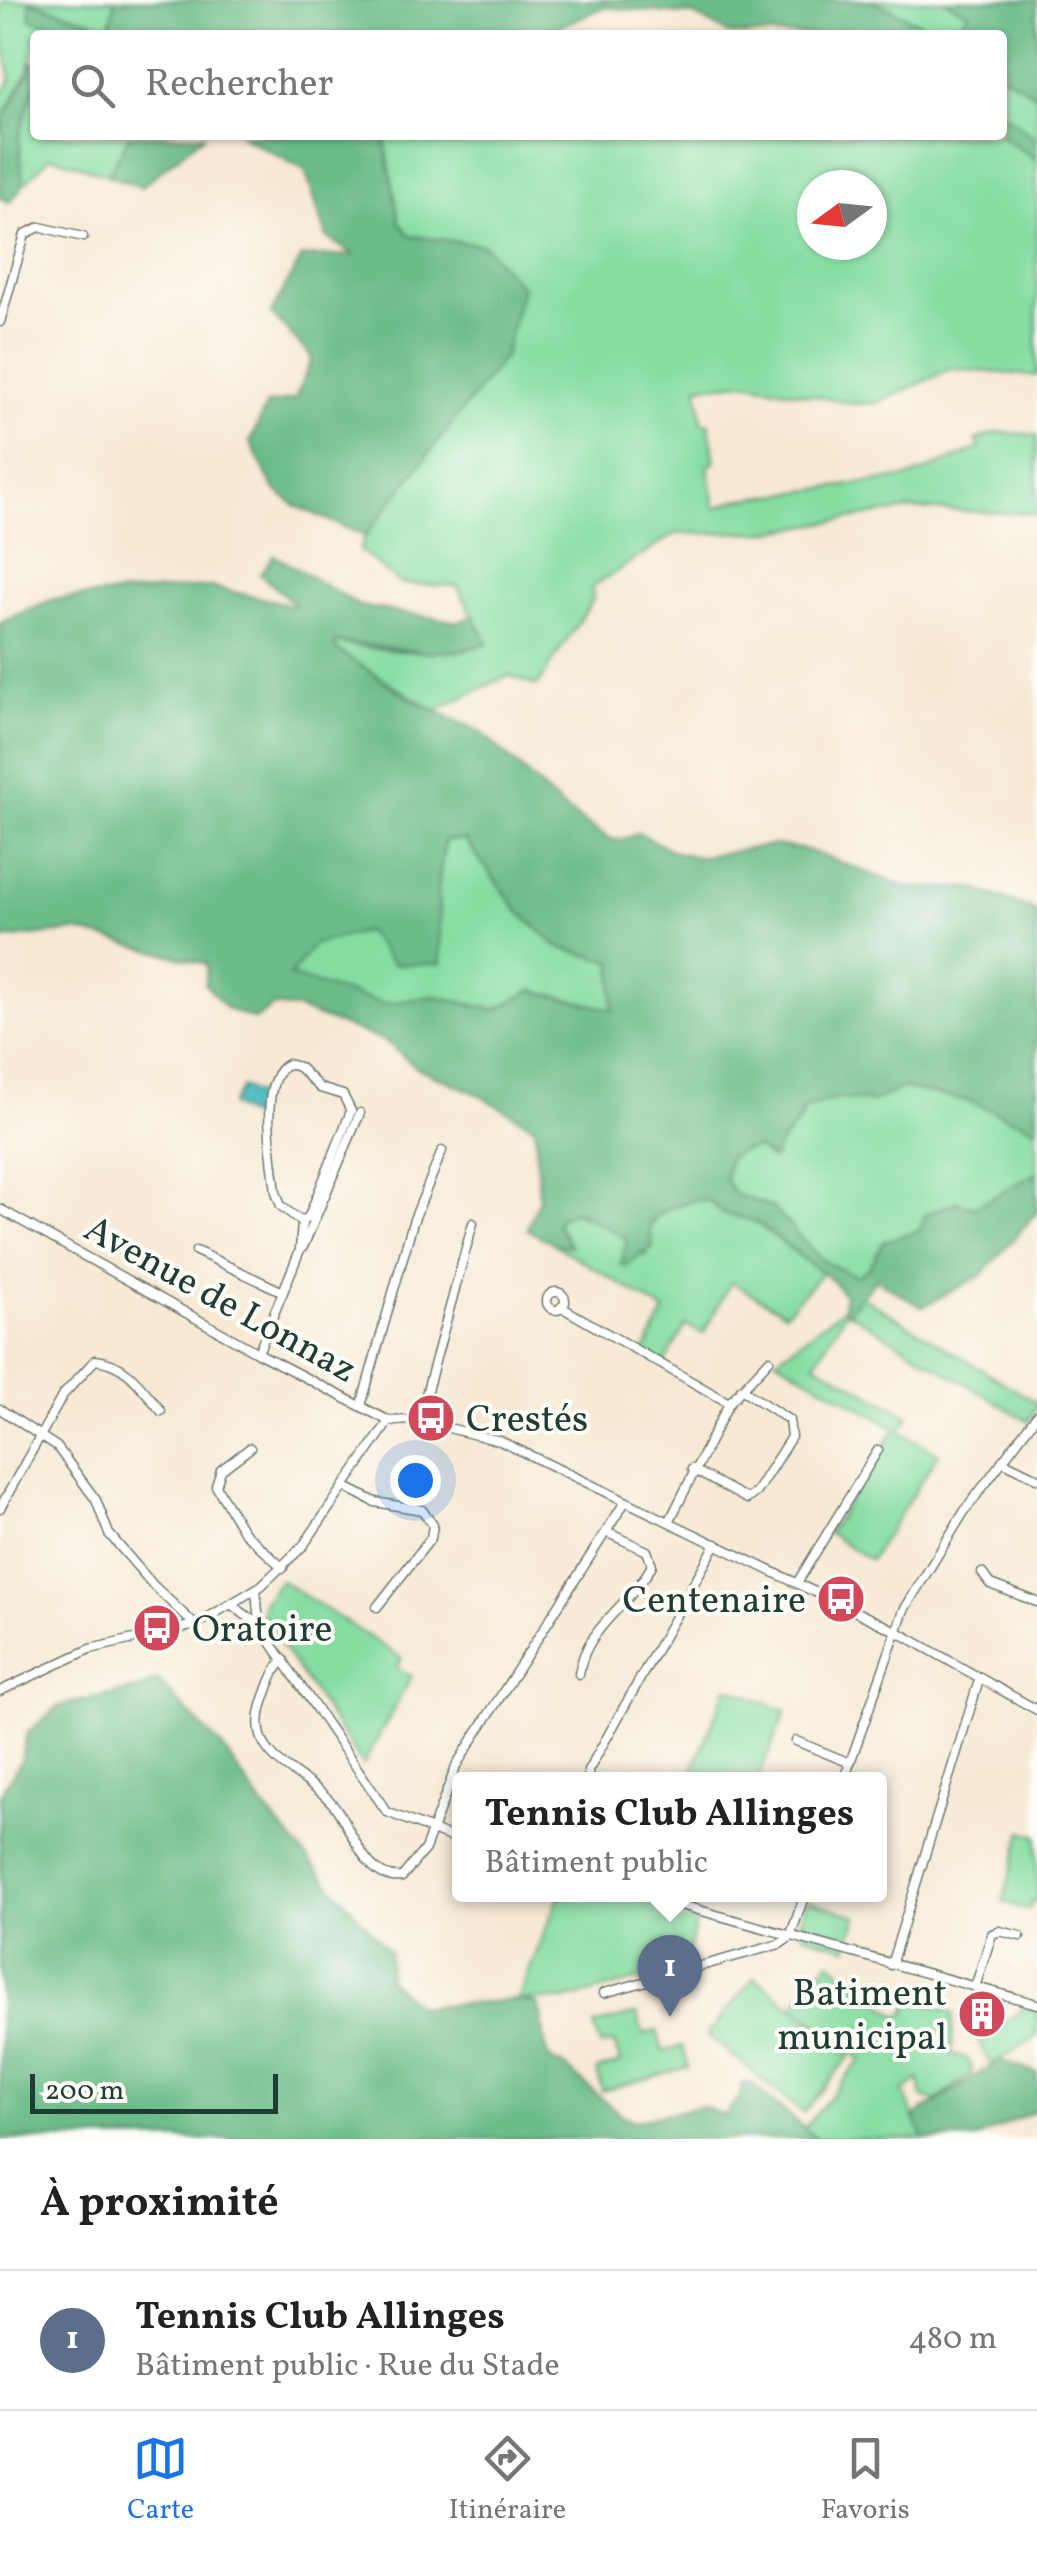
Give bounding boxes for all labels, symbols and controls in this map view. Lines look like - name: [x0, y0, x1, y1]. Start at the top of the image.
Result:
- search box: [30, 30, 1007, 140]
- icon: search: [65, 58, 120, 113]
- text: Rechercher: [145, 59, 333, 112]
- north arrow: [797, 170, 887, 260]
- street label: Avenue de Lonnaz: [74, 1204, 365, 1398]
- bus stop icon: Crestés: [405, 1392, 457, 1444]
- place label: Crestés: [466, 1395, 588, 1448]
- your location: [390, 1455, 441, 1506]
- bus stop icon: Centenaire: [815, 1573, 867, 1625]
- place label: Centenaire: [623, 1576, 806, 1629]
- bus stop icon: Oratoire: [131, 1602, 183, 1654]
- place label: Oratoire: [192, 1605, 333, 1658]
- popup: [452, 1772, 887, 1902]
- text: Tennis Club Allinges: [485, 1789, 854, 1842]
- text: Bâtiment public: [485, 1842, 708, 1886]
- pin: 1: [638, 1934, 702, 2017]
- place label: Batiment municipal: [777, 1969, 947, 2066]
- building icon: Batiment municipal: [956, 1988, 1008, 2040]
- scale bar: [30, 2069, 278, 2114]
- text: 200 m: [45, 2072, 124, 2111]
- text: À proximité: [40, 2175, 279, 2234]
- text: Tennis Club Allinges: [135, 2292, 505, 2345]
- text: 1: [66, 2318, 79, 2362]
- text: 480 m: [908, 2318, 997, 2362]
- text: Bâtiment public · Rue du Stade: [135, 2345, 560, 2389]
- tab: Carte: [127, 2431, 194, 2530]
- tab: Itinéraire: [449, 2431, 566, 2530]
- tab: Favoris: [821, 2431, 910, 2530]

